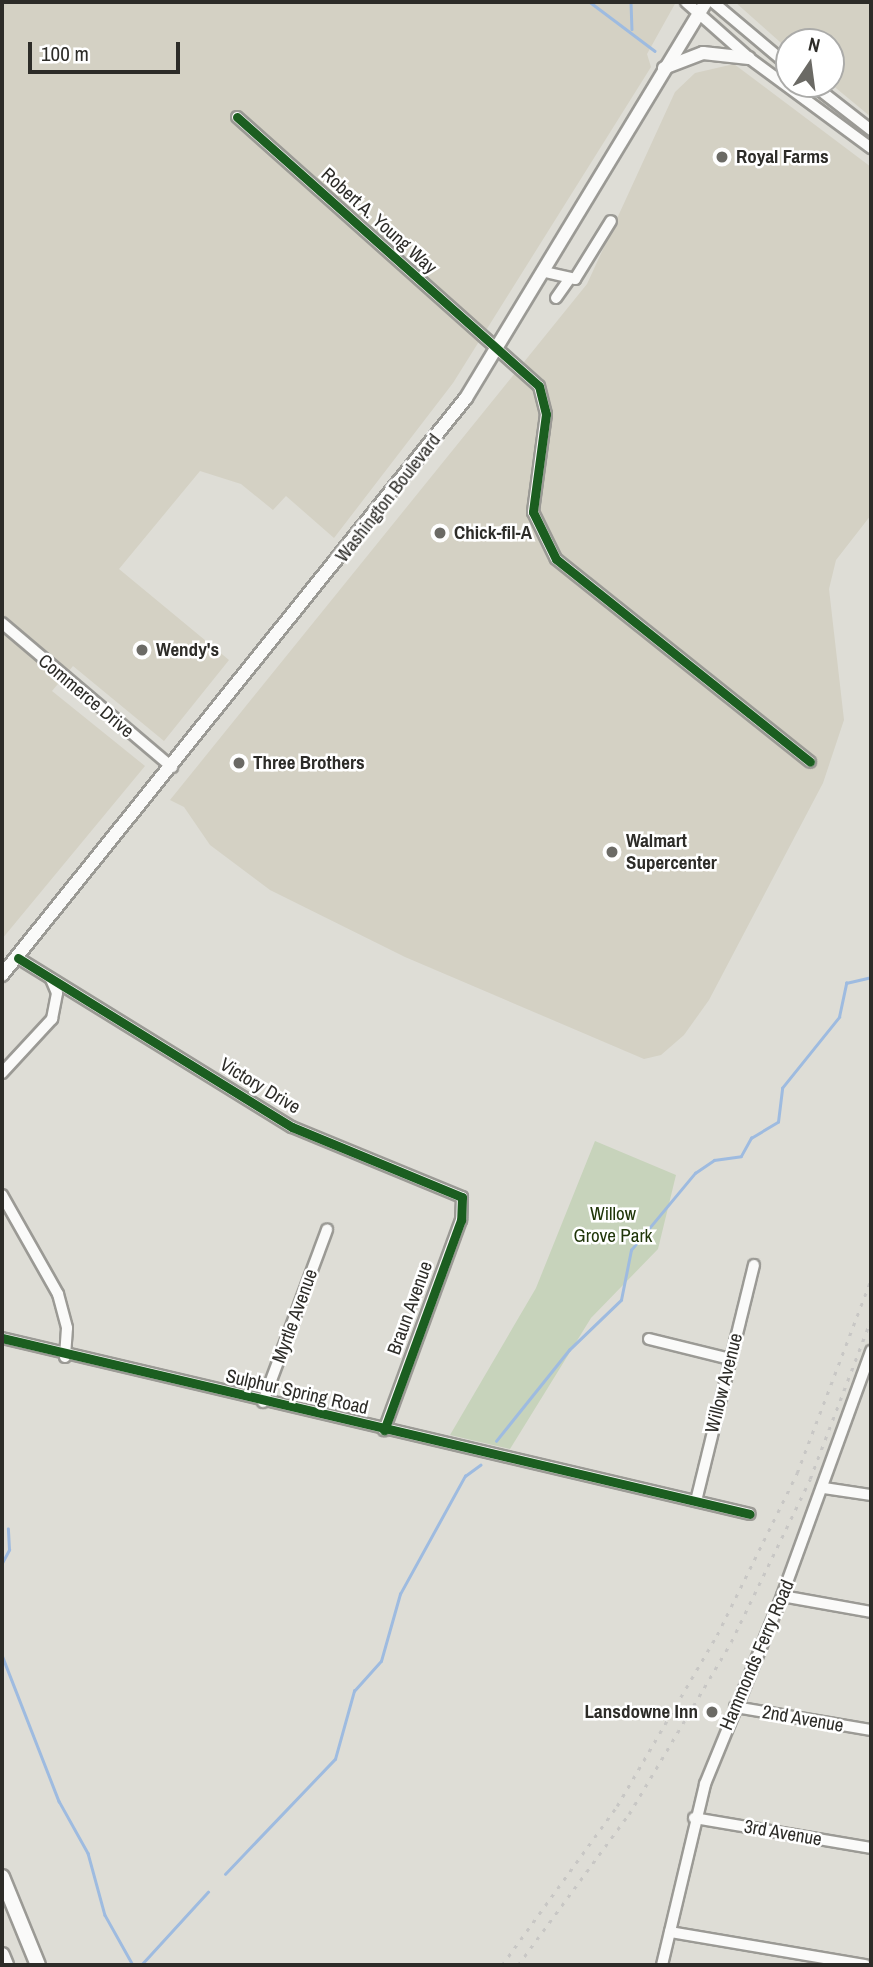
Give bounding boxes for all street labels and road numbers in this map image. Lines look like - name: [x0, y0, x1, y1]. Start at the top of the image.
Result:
- street label: Robert A. Young Way: [316, 163, 442, 279]
- street label: Washington Boulevard: [331, 429, 445, 567]
- street label: Commerce Drive: [34, 649, 138, 743]
- street label: Victory Drive: [216, 1053, 304, 1119]
- street label: Braun Avenue: [382, 1258, 438, 1358]
- street label: Myrtle Avenue: [267, 1265, 323, 1367]
- street label: Willow Avenue: [701, 1330, 747, 1436]
- street label: Sulphur Spring Road: [224, 1365, 370, 1419]
- street label: Hammonds Ferry Road: [715, 1576, 799, 1734]
- street label: 2nd Avenue: [760, 1701, 846, 1737]
- street label: 3rd Avenue: [742, 1815, 824, 1851]

